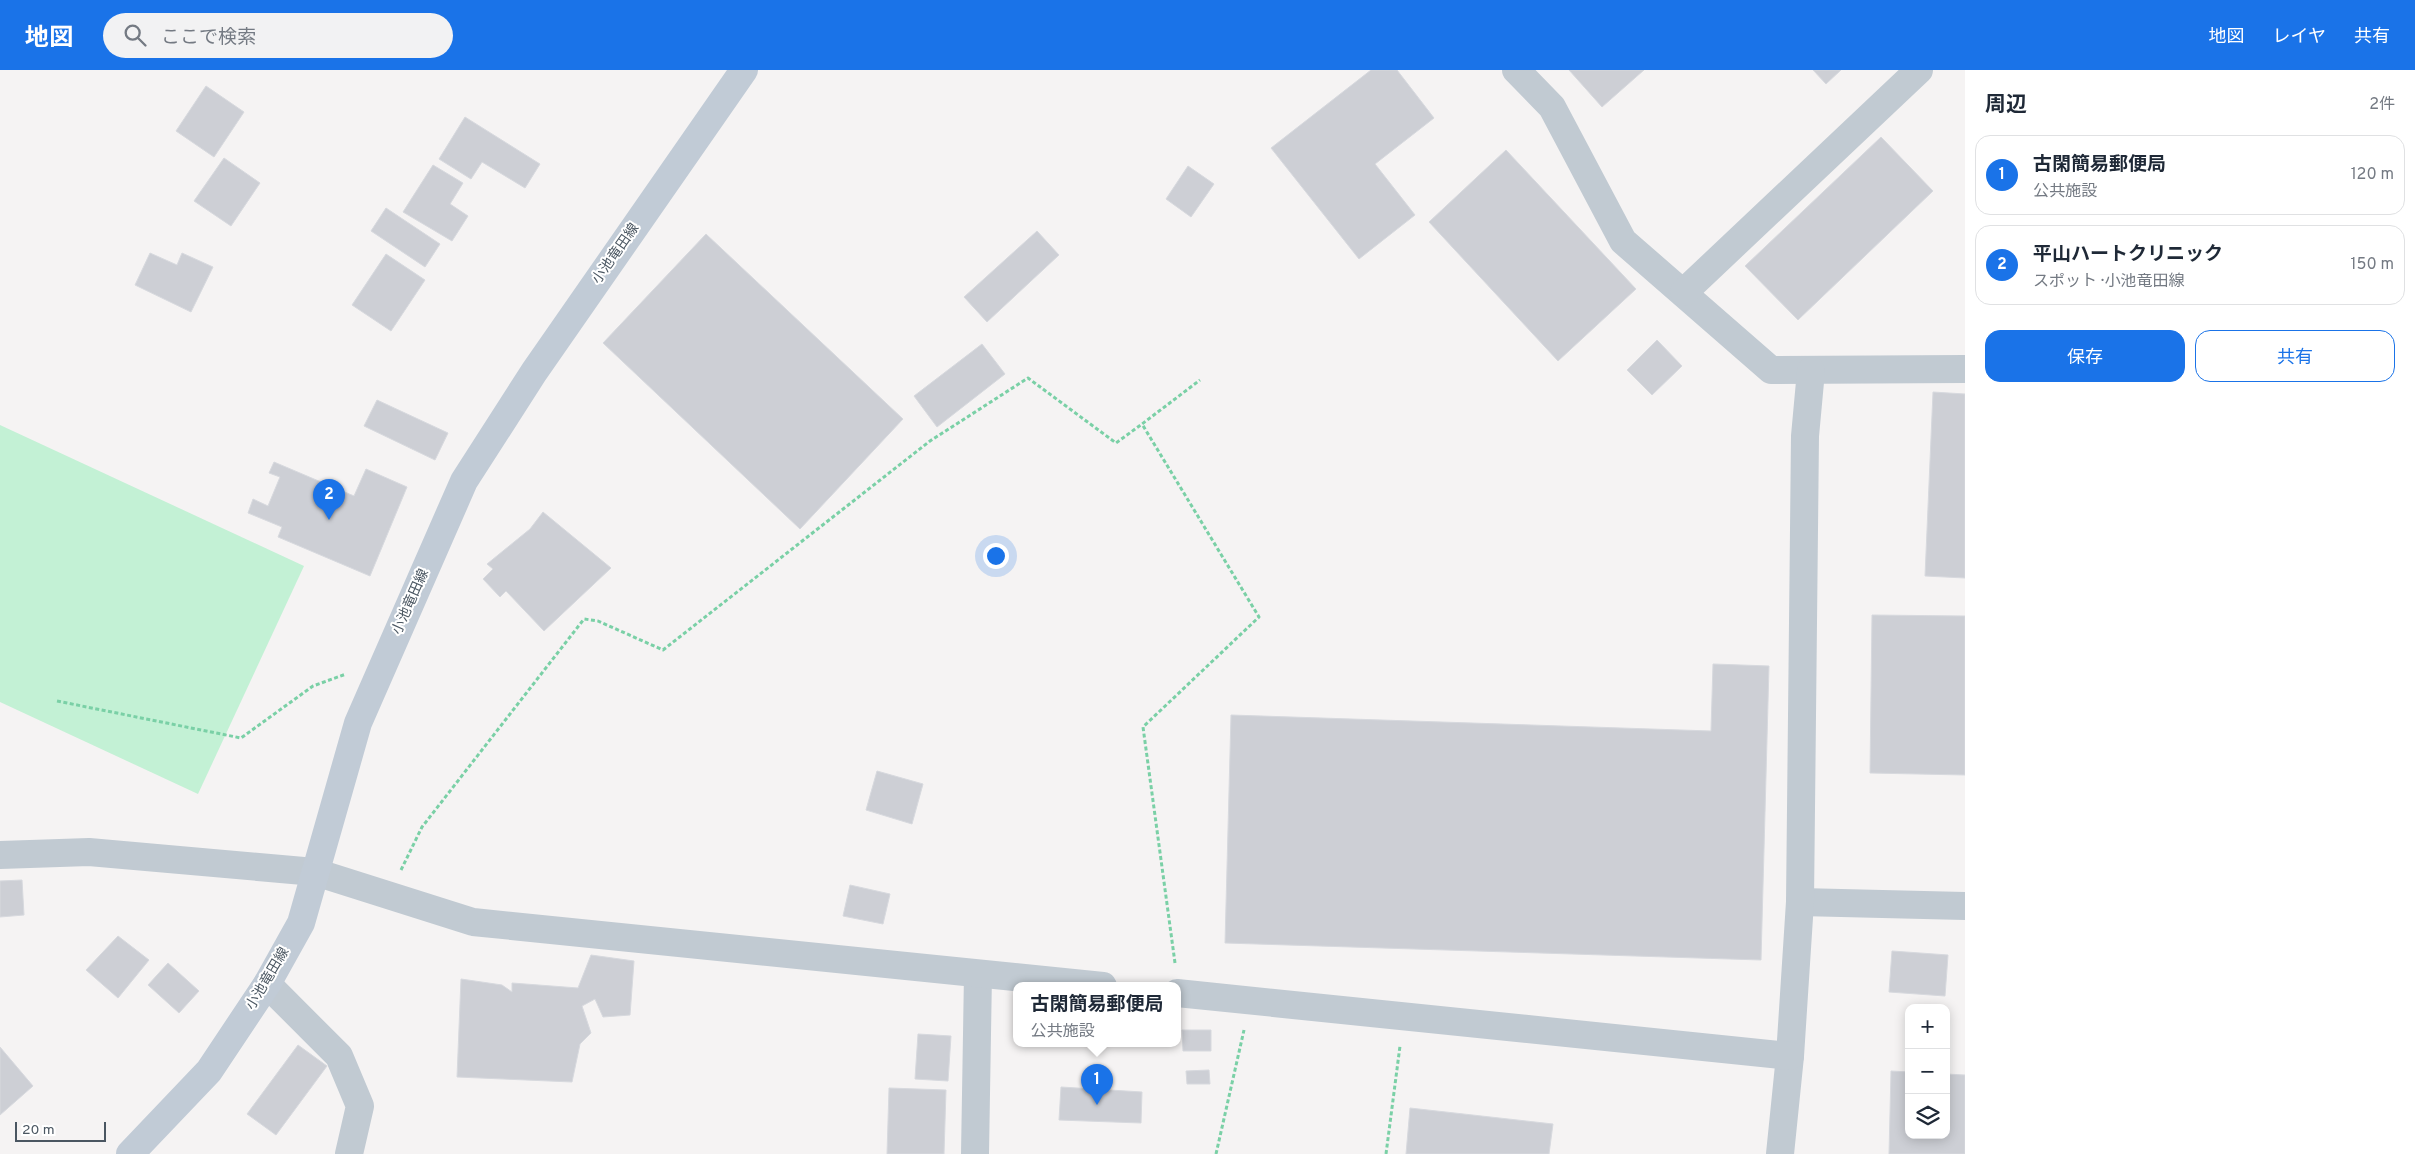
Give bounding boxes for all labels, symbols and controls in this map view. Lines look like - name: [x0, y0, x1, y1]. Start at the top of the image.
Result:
- search box: [103, 13, 453, 58]
- icon: search: [121, 21, 149, 49]
- text: 地図: [25, 24, 73, 54]
- text: ここで検索: [161, 26, 256, 50]
- text: 地図: [2209, 26, 2245, 49]
- text: レイヤ: [2273, 26, 2326, 49]
- text: 共有: [2354, 26, 2390, 49]
- text: 周辺: [1985, 92, 2027, 119]
- text: 2件: [2369, 95, 2395, 115]
- text: 古閑簡易郵便局: [2033, 153, 2166, 177]
- text: 1: [1999, 165, 2005, 185]
- text: 120 m: [2351, 165, 2394, 185]
- text: 公共施設: [2033, 182, 2097, 202]
- street label: 小池竜田線: [589, 220, 643, 288]
- text: 平山ハートクリニック: [2033, 243, 2223, 267]
- text: 2: [1997, 255, 2007, 275]
- text: 150 m: [2351, 255, 2394, 275]
- text: スポット · 小池竜田線: [2033, 272, 2185, 292]
- button: 保存: [1985, 330, 2185, 382]
- button: 共有: [2195, 330, 2395, 382]
- pin: 2: [313, 479, 345, 520]
- your location: [983, 543, 1009, 569]
- street label: 小池竜田線: [389, 567, 433, 637]
- street label: 小池竜田線: [243, 945, 293, 1013]
- popup: [1013, 982, 1181, 1047]
- text: 古閑簡易郵便局: [1030, 993, 1164, 1017]
- map controls: [1905, 1004, 1950, 1139]
- button: +: [1905, 1004, 1950, 1049]
- text: 公共施設: [1030, 1022, 1095, 1042]
- button: −: [1905, 1049, 1950, 1094]
- pin: 1: [1081, 1064, 1113, 1105]
- button: layers: [1905, 1094, 1950, 1139]
- scale bar: [15, 1119, 106, 1142]
- text: 20 m: [22, 1122, 55, 1139]

